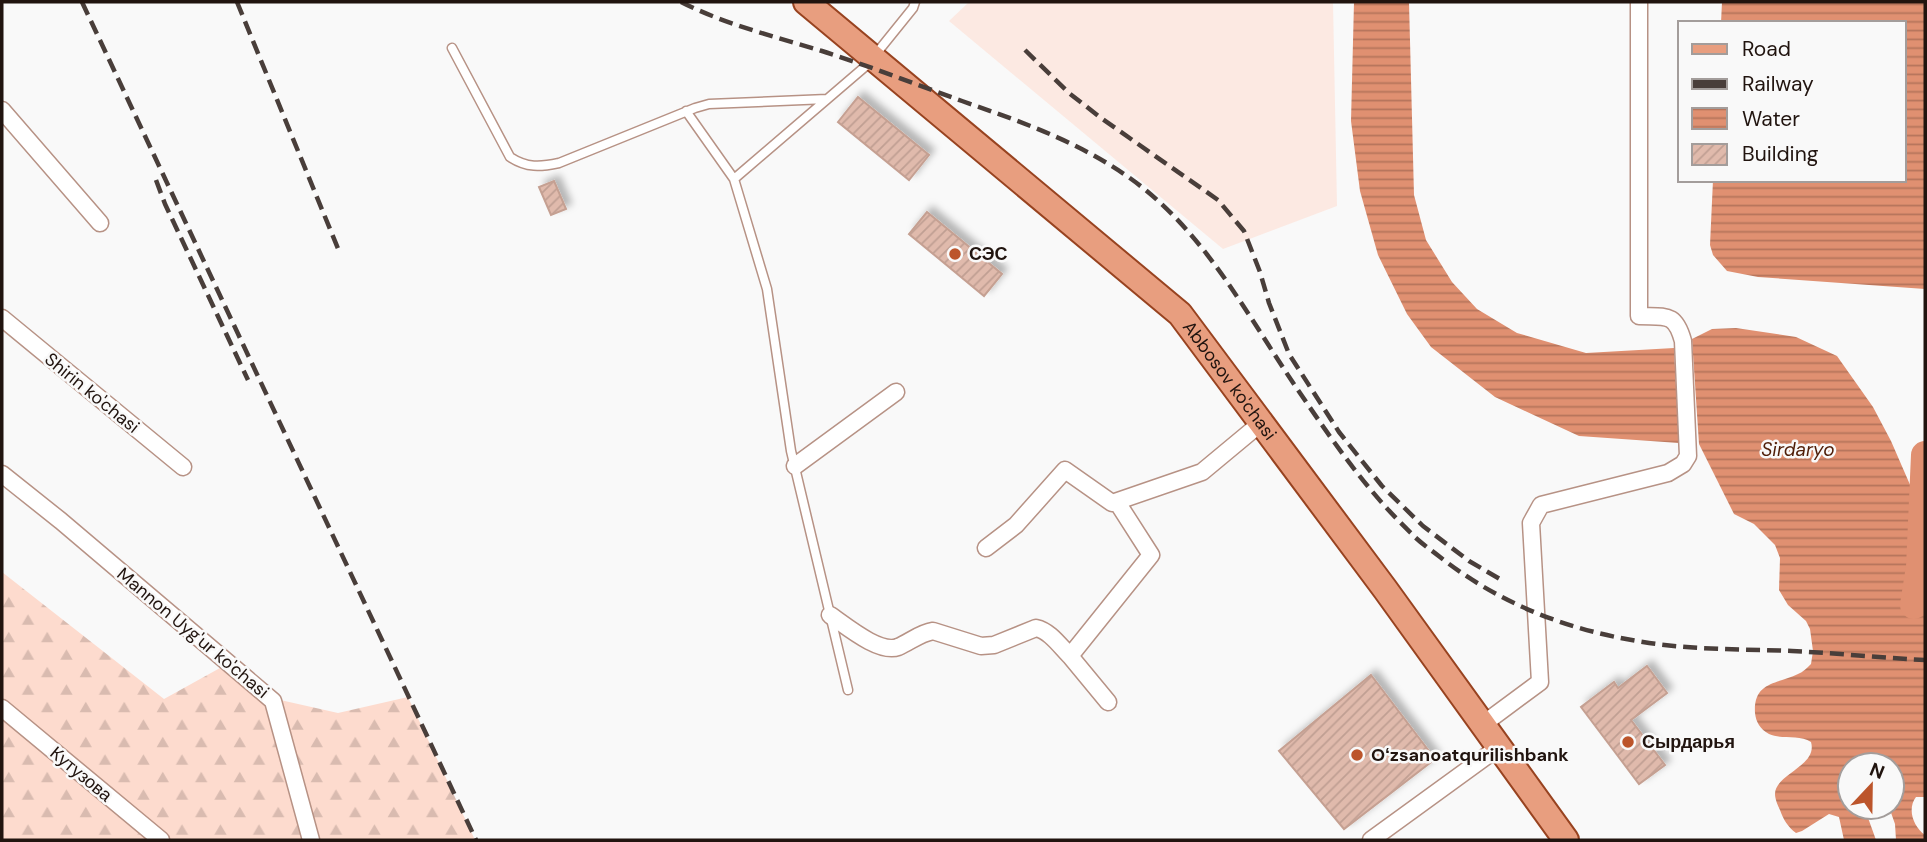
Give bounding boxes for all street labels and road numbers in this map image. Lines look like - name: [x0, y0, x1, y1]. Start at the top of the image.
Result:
- street label: Abbosov ko'chasi: [1177, 316, 1282, 445]
- street label: Shirin ko'chasi: [40, 347, 144, 439]
- street label: Mannon Uyg'ur ko'chasi: [112, 562, 274, 704]
- street label: Кутузова: [45, 741, 118, 808]

